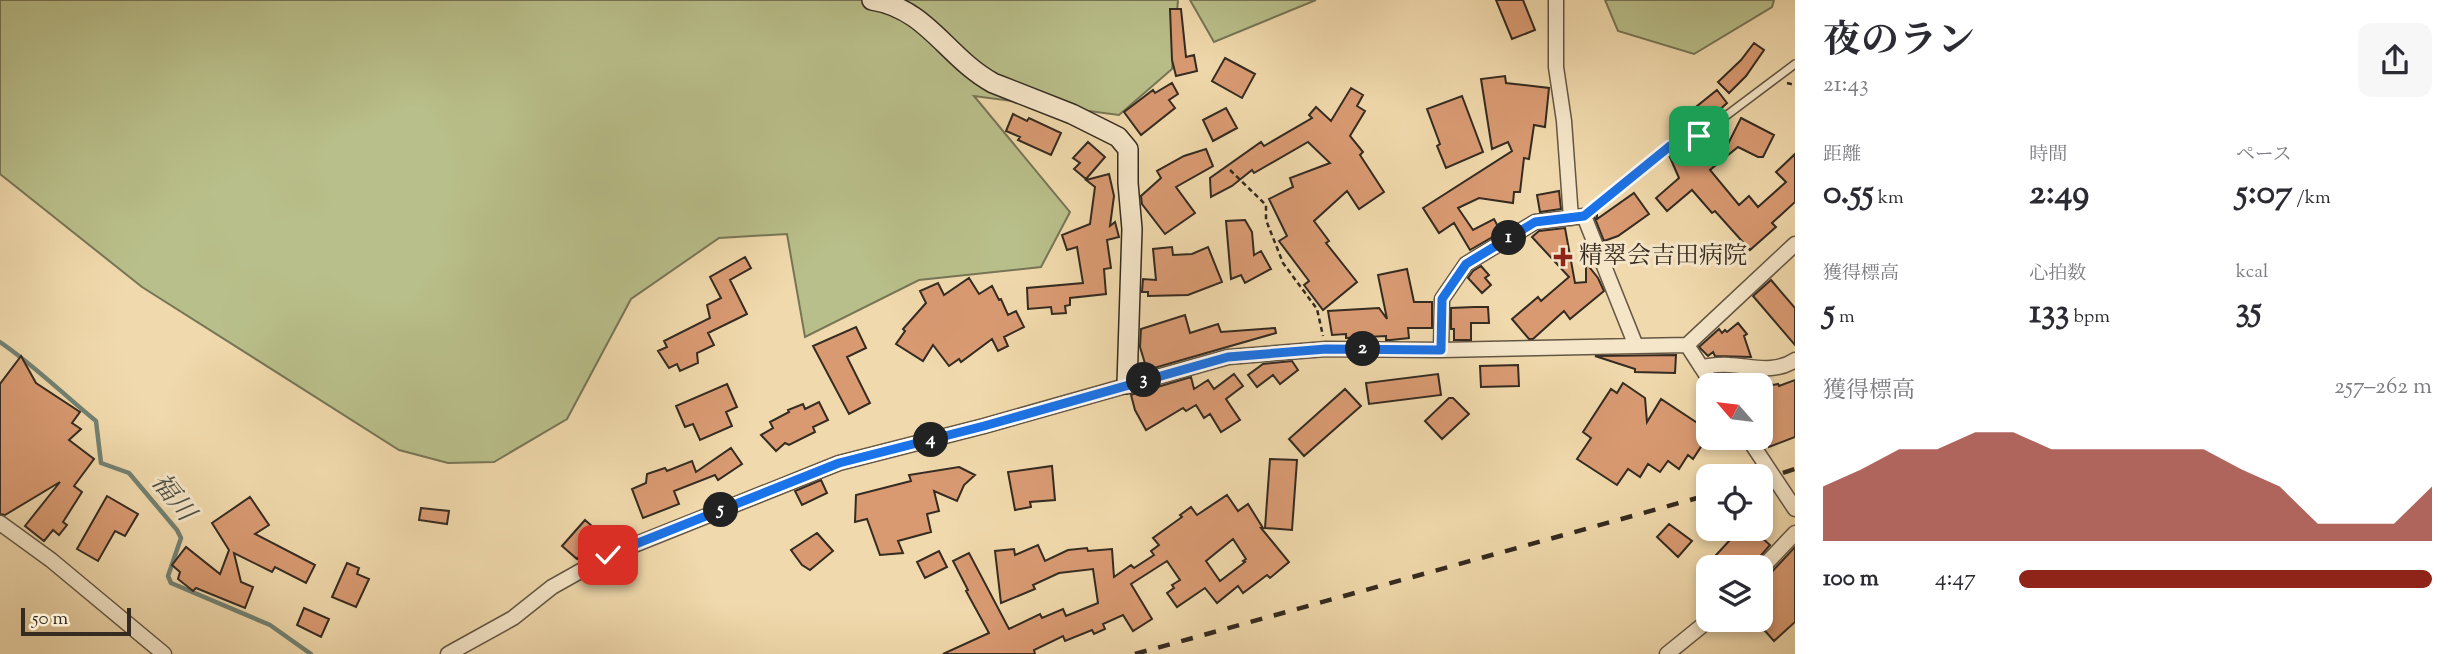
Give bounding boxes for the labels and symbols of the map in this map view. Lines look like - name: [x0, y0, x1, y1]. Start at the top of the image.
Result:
- pin: [1669, 106, 1729, 166]
- pin: 1: [1492, 220, 1526, 256]
- place label: 精翠会吉田病院: [1579, 240, 1747, 274]
- marker: 精翠会吉田病院: [1553, 247, 1573, 267]
- pin: 2: [1346, 332, 1380, 366]
- pin: 3: [1126, 362, 1162, 398]
- north arrow: [1696, 373, 1773, 450]
- pin: 4: [914, 422, 948, 458]
- water label: 福川: [141, 466, 204, 532]
- pin: 5: [704, 492, 738, 528]
- pin: [578, 525, 638, 585]
- scale bar: [21, 605, 131, 637]

